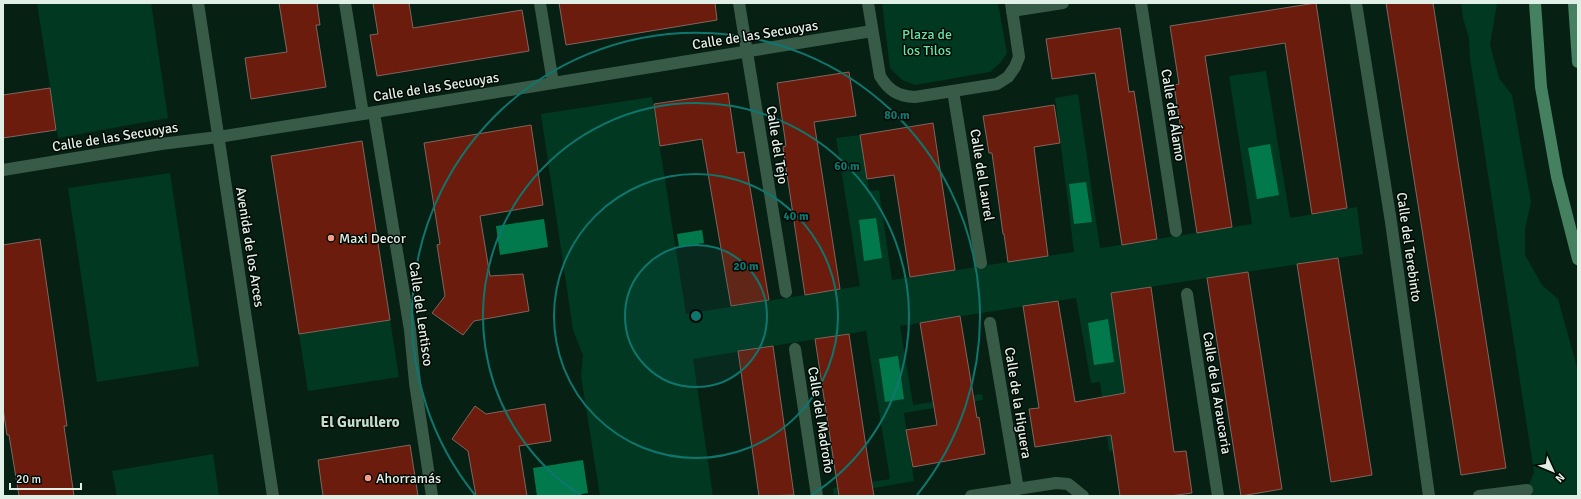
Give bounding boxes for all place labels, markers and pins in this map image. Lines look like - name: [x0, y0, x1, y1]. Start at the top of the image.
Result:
- place label: Maxi Decor: [339, 230, 407, 247]
- marker: Maxi Decor: [326, 233, 336, 243]
- centre of rings: [689, 309, 703, 323]
- place label: Ahorramás: [376, 470, 441, 487]
- marker: Ahorramás: [363, 473, 373, 483]

